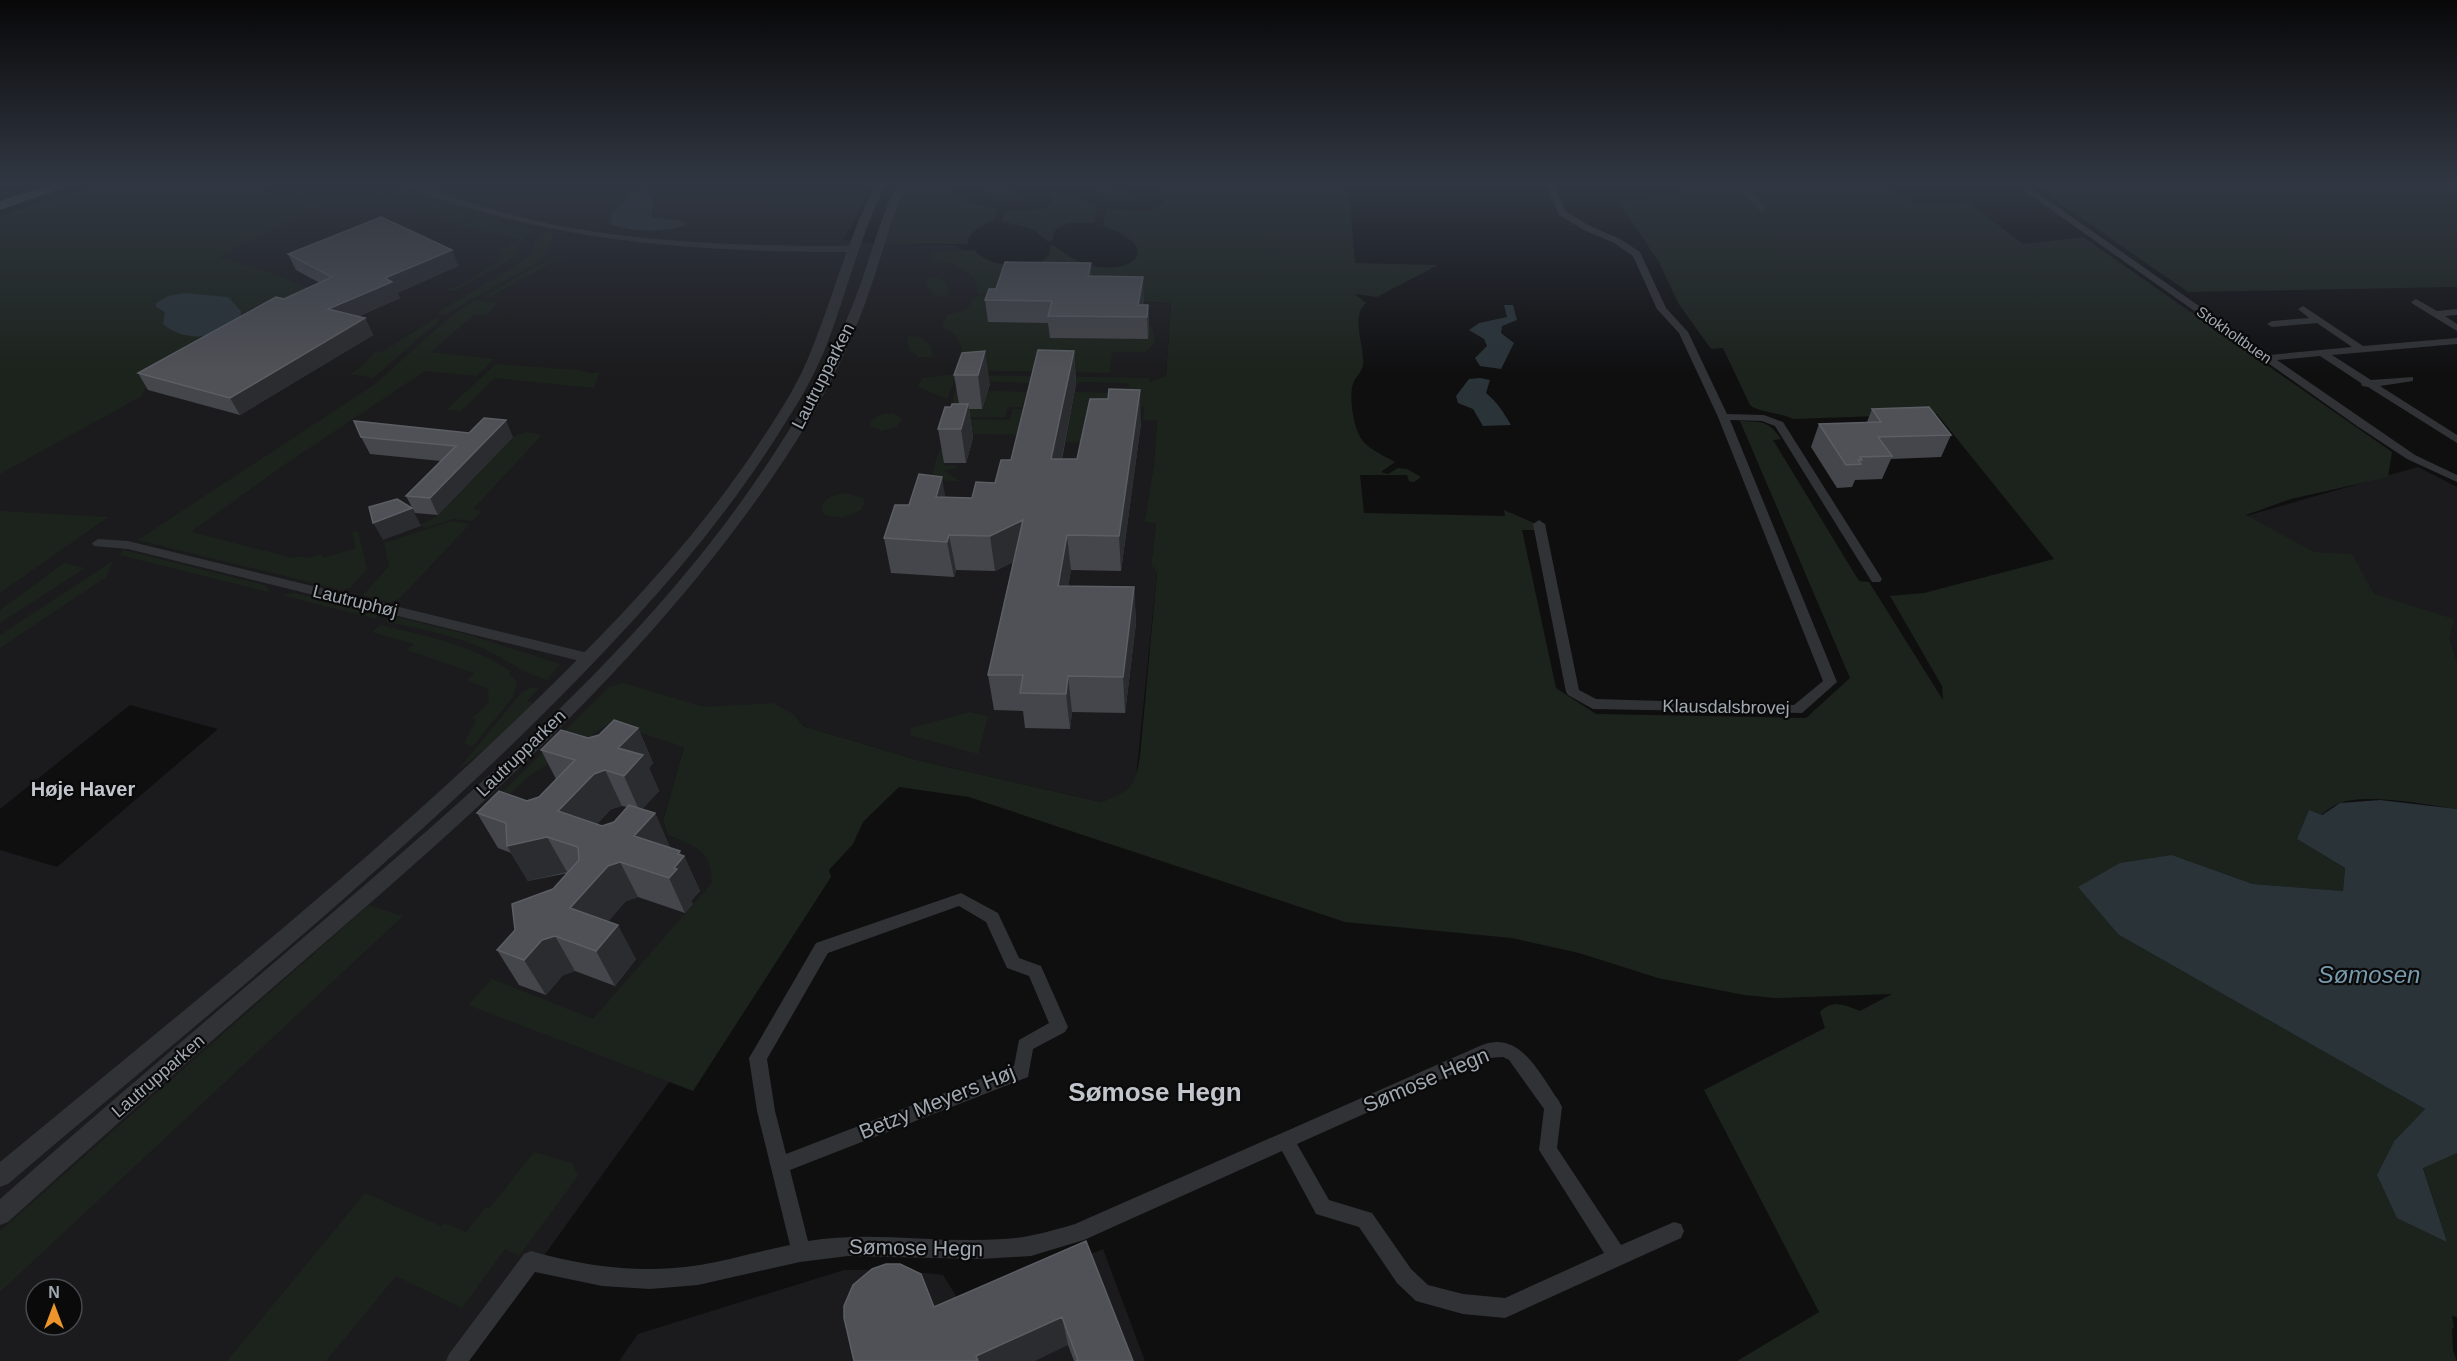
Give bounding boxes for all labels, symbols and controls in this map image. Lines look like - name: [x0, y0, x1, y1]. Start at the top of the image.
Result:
- street label: Stokholtbuen: [2194, 303, 2275, 367]
- street label: Lautrupparken: [788, 320, 858, 432]
- street label: Lautruphøj: [311, 581, 399, 621]
- street label: Klausdalsbrovej: [1662, 696, 1790, 718]
- street label: Lautrupparken: [472, 705, 570, 801]
- district label: Høje Haver: [31, 778, 135, 800]
- water label: Sømosen: [2318, 961, 2420, 988]
- street label: Lautrupparken: [108, 1030, 208, 1122]
- street label: Sømose Hegn: [1360, 1043, 1492, 1116]
- street label: Betzy Meyers Høj: [856, 1060, 1018, 1143]
- district label: Sømose Hegn: [1068, 1077, 1242, 1107]
- street label: Sømose Hegn: [849, 1235, 983, 1260]
- north arrow: [24, 1277, 84, 1337]
- text: N: [48, 1284, 60, 1301]

